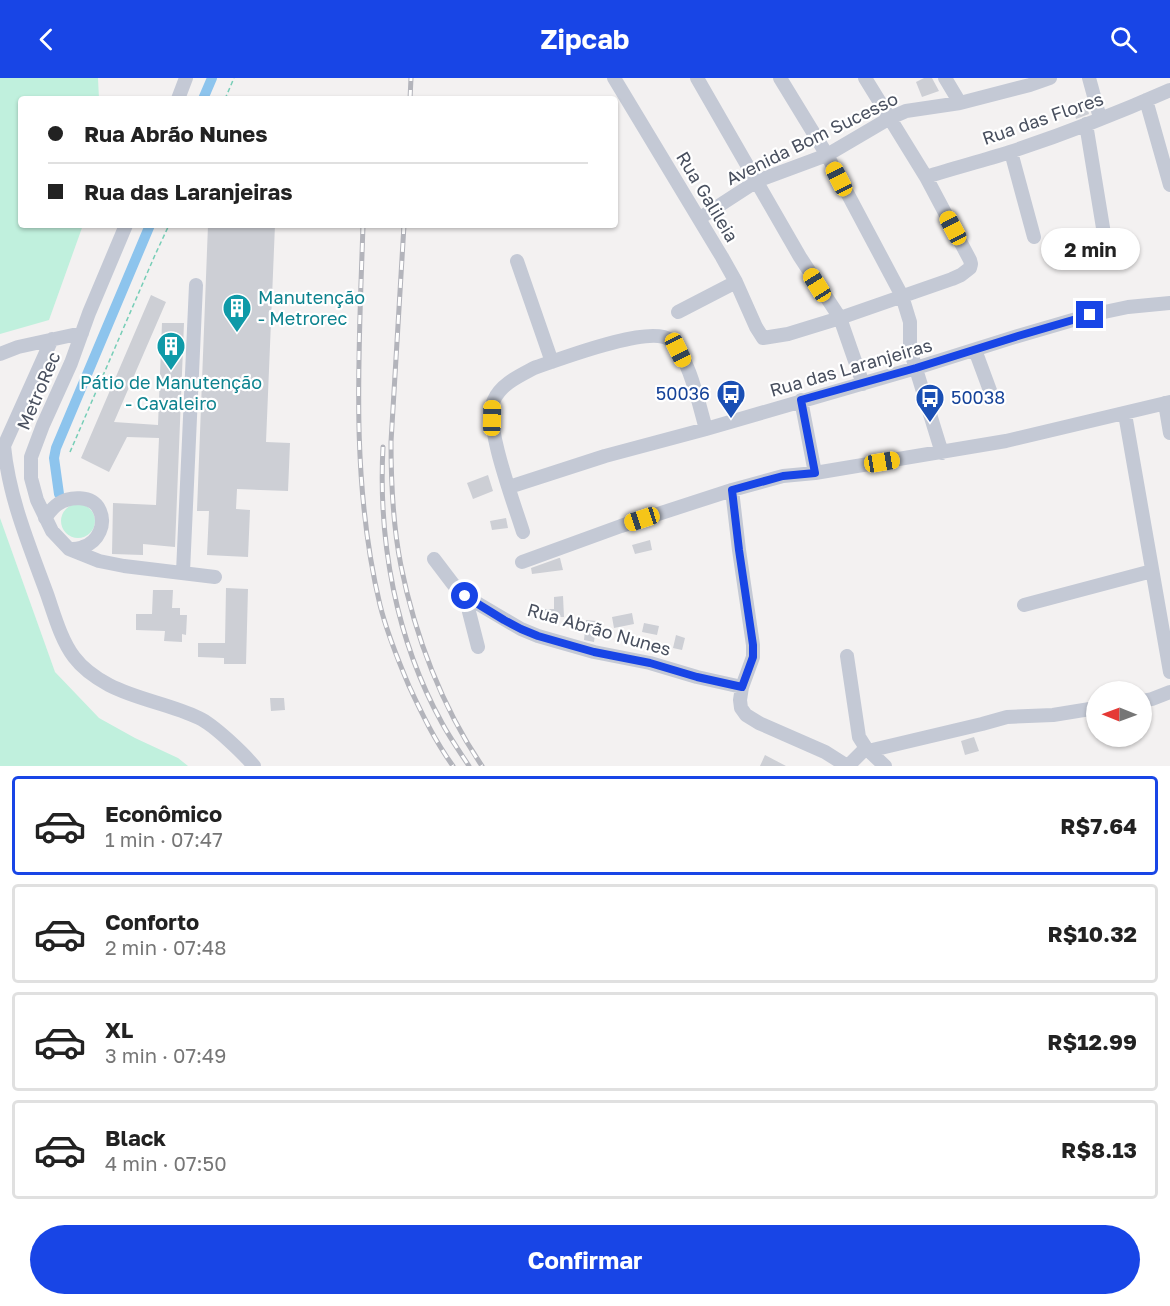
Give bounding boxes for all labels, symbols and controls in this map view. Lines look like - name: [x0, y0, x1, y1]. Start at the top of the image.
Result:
- icon: back: [30, 23, 63, 56]
- text: Zipcab: [541, 23, 629, 55]
- icon: search: [1107, 23, 1140, 56]
- street label: Avenida Bom Sucesso: [722, 87, 901, 189]
- street label: Rua das Flores: [979, 87, 1106, 149]
- text: Rua Abrão Nunes: [84, 120, 268, 147]
- street label: Rua Galileia: [672, 147, 744, 246]
- car: [823, 159, 855, 199]
- text: Rua das Laranjeiras: [84, 178, 293, 205]
- car: [937, 208, 969, 248]
- callout: 2 min: [1040, 228, 1140, 270]
- text: 2 min: [1064, 237, 1117, 261]
- car: [800, 265, 834, 305]
- place label: Manutenção - Metrorec: [258, 286, 365, 329]
- building icon: Manutenção - Metrorec: [221, 292, 253, 334]
- route end: [1076, 301, 1103, 328]
- building icon: Pátio de Manutenção - Cavaleiro: [155, 330, 187, 372]
- car: [662, 330, 694, 370]
- street label: Rua das Laranjeiras: [767, 333, 935, 401]
- street label: MetroRec: [12, 348, 65, 433]
- place label: Pátio de Manutenção - Cavaleiro: [80, 371, 262, 414]
- bus stop icon: 50036: [715, 378, 747, 420]
- place label: 50036: [656, 382, 710, 404]
- bus stop icon: 50038: [914, 382, 946, 424]
- place label: 50038: [951, 386, 1005, 408]
- car: [483, 400, 501, 436]
- car: [863, 450, 901, 474]
- car: [622, 505, 662, 533]
- route start: [451, 582, 478, 609]
- street label: Rua Abrão Nunes: [525, 598, 674, 660]
- north arrow: [1086, 681, 1152, 747]
- map controls: [1086, 681, 1152, 747]
- icon: car: [33, 799, 87, 853]
- text: Econômico: [105, 800, 222, 827]
- text: R$7.64: [1060, 812, 1137, 839]
- text: 1 min · 07:47: [105, 827, 223, 851]
- icon: car: [33, 907, 87, 961]
- text: Conforto: [105, 908, 199, 935]
- text: R$10.32: [1047, 920, 1137, 947]
- text: 2 min · 07:48: [105, 935, 226, 959]
- icon: car: [33, 1015, 87, 1069]
- text: XL: [105, 1016, 133, 1043]
- text: R$12.99: [1047, 1028, 1137, 1055]
- text: 3 min · 07:49: [105, 1043, 226, 1067]
- icon: car: [33, 1123, 87, 1177]
- text: Black: [105, 1124, 166, 1151]
- text: R$8.13: [1061, 1136, 1137, 1163]
- text: 4 min · 07:50: [105, 1151, 227, 1175]
- button: Confirmar: [30, 1225, 1140, 1294]

